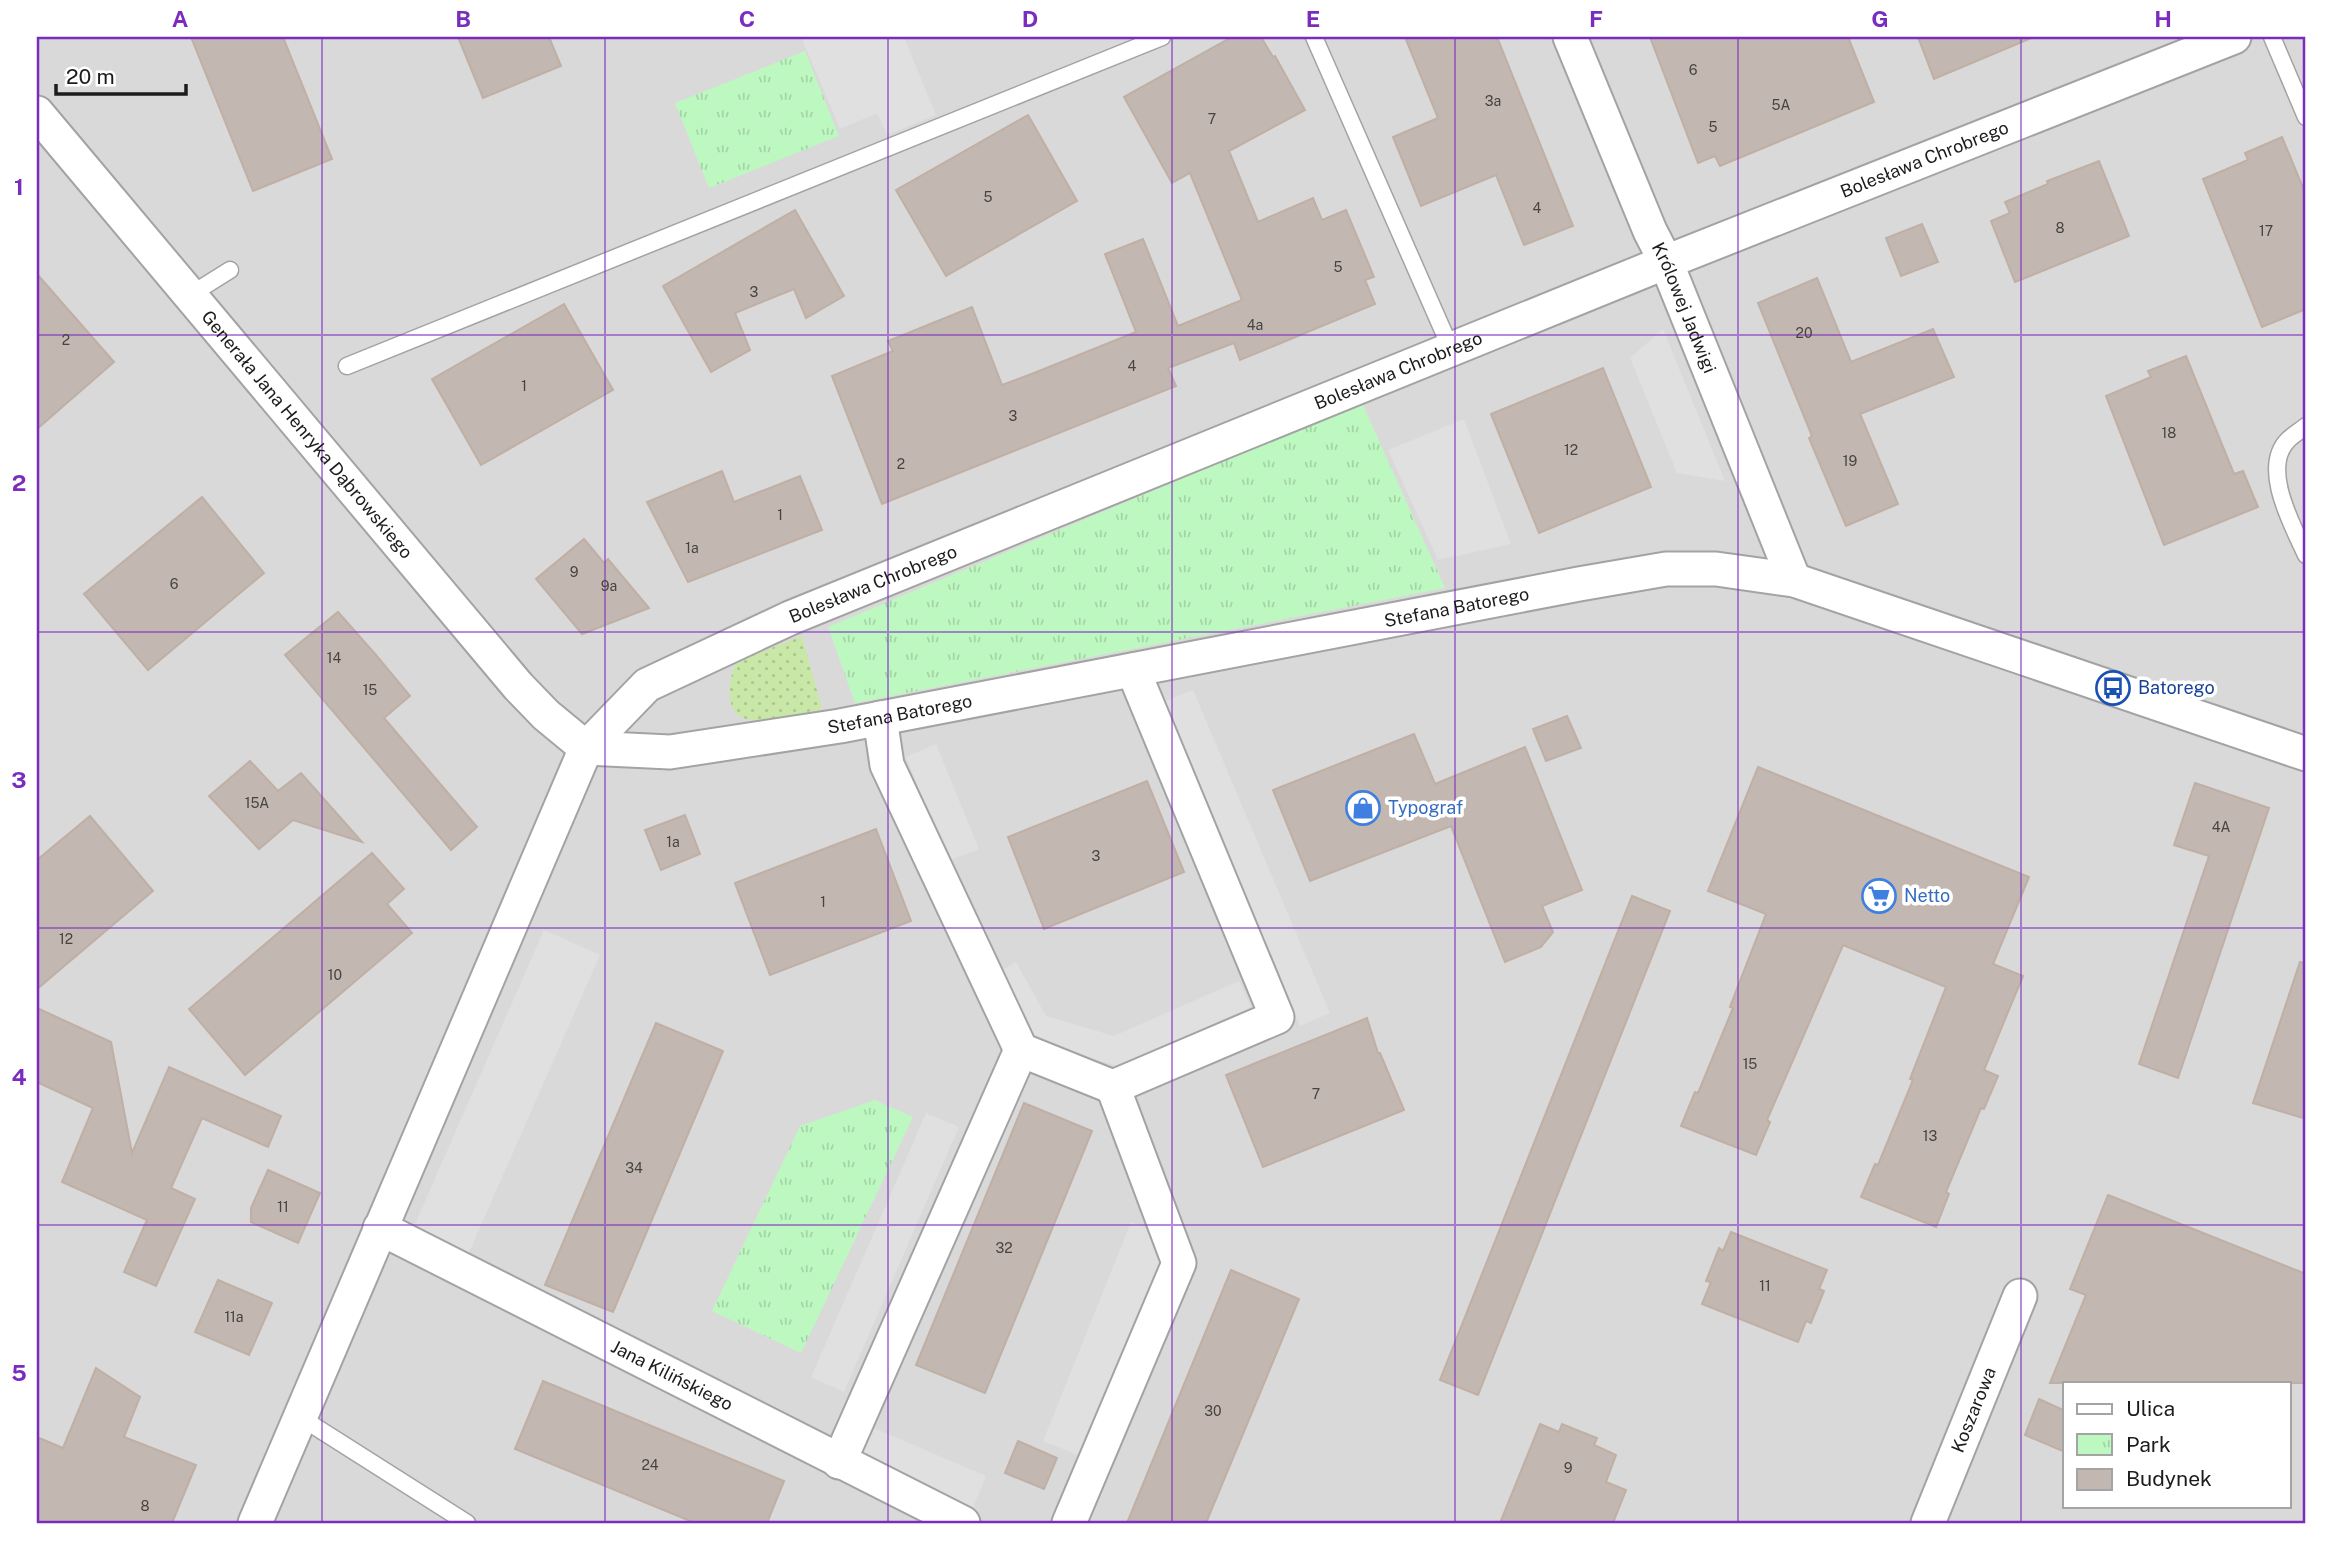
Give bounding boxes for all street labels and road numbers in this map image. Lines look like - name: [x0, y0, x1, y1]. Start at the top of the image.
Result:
- street label: Bolesława Chrobrego: [1837, 116, 2012, 202]
- street label: Królowej Jadwigi: [1648, 239, 1721, 376]
- street label: Generała Jana Henryka Dąbrowskiego: [197, 306, 417, 563]
- street label: Bolesława Chrobrego: [1311, 327, 1485, 414]
- street label: Bolesława Chrobrego: [786, 540, 960, 627]
- street label: Stefana Batorego: [1382, 583, 1531, 631]
- street label: Stefana Batorego: [826, 690, 974, 738]
- street label: Jana Kilińskiego: [608, 1336, 736, 1415]
- street label: Koszarowa: [1947, 1364, 2000, 1456]

